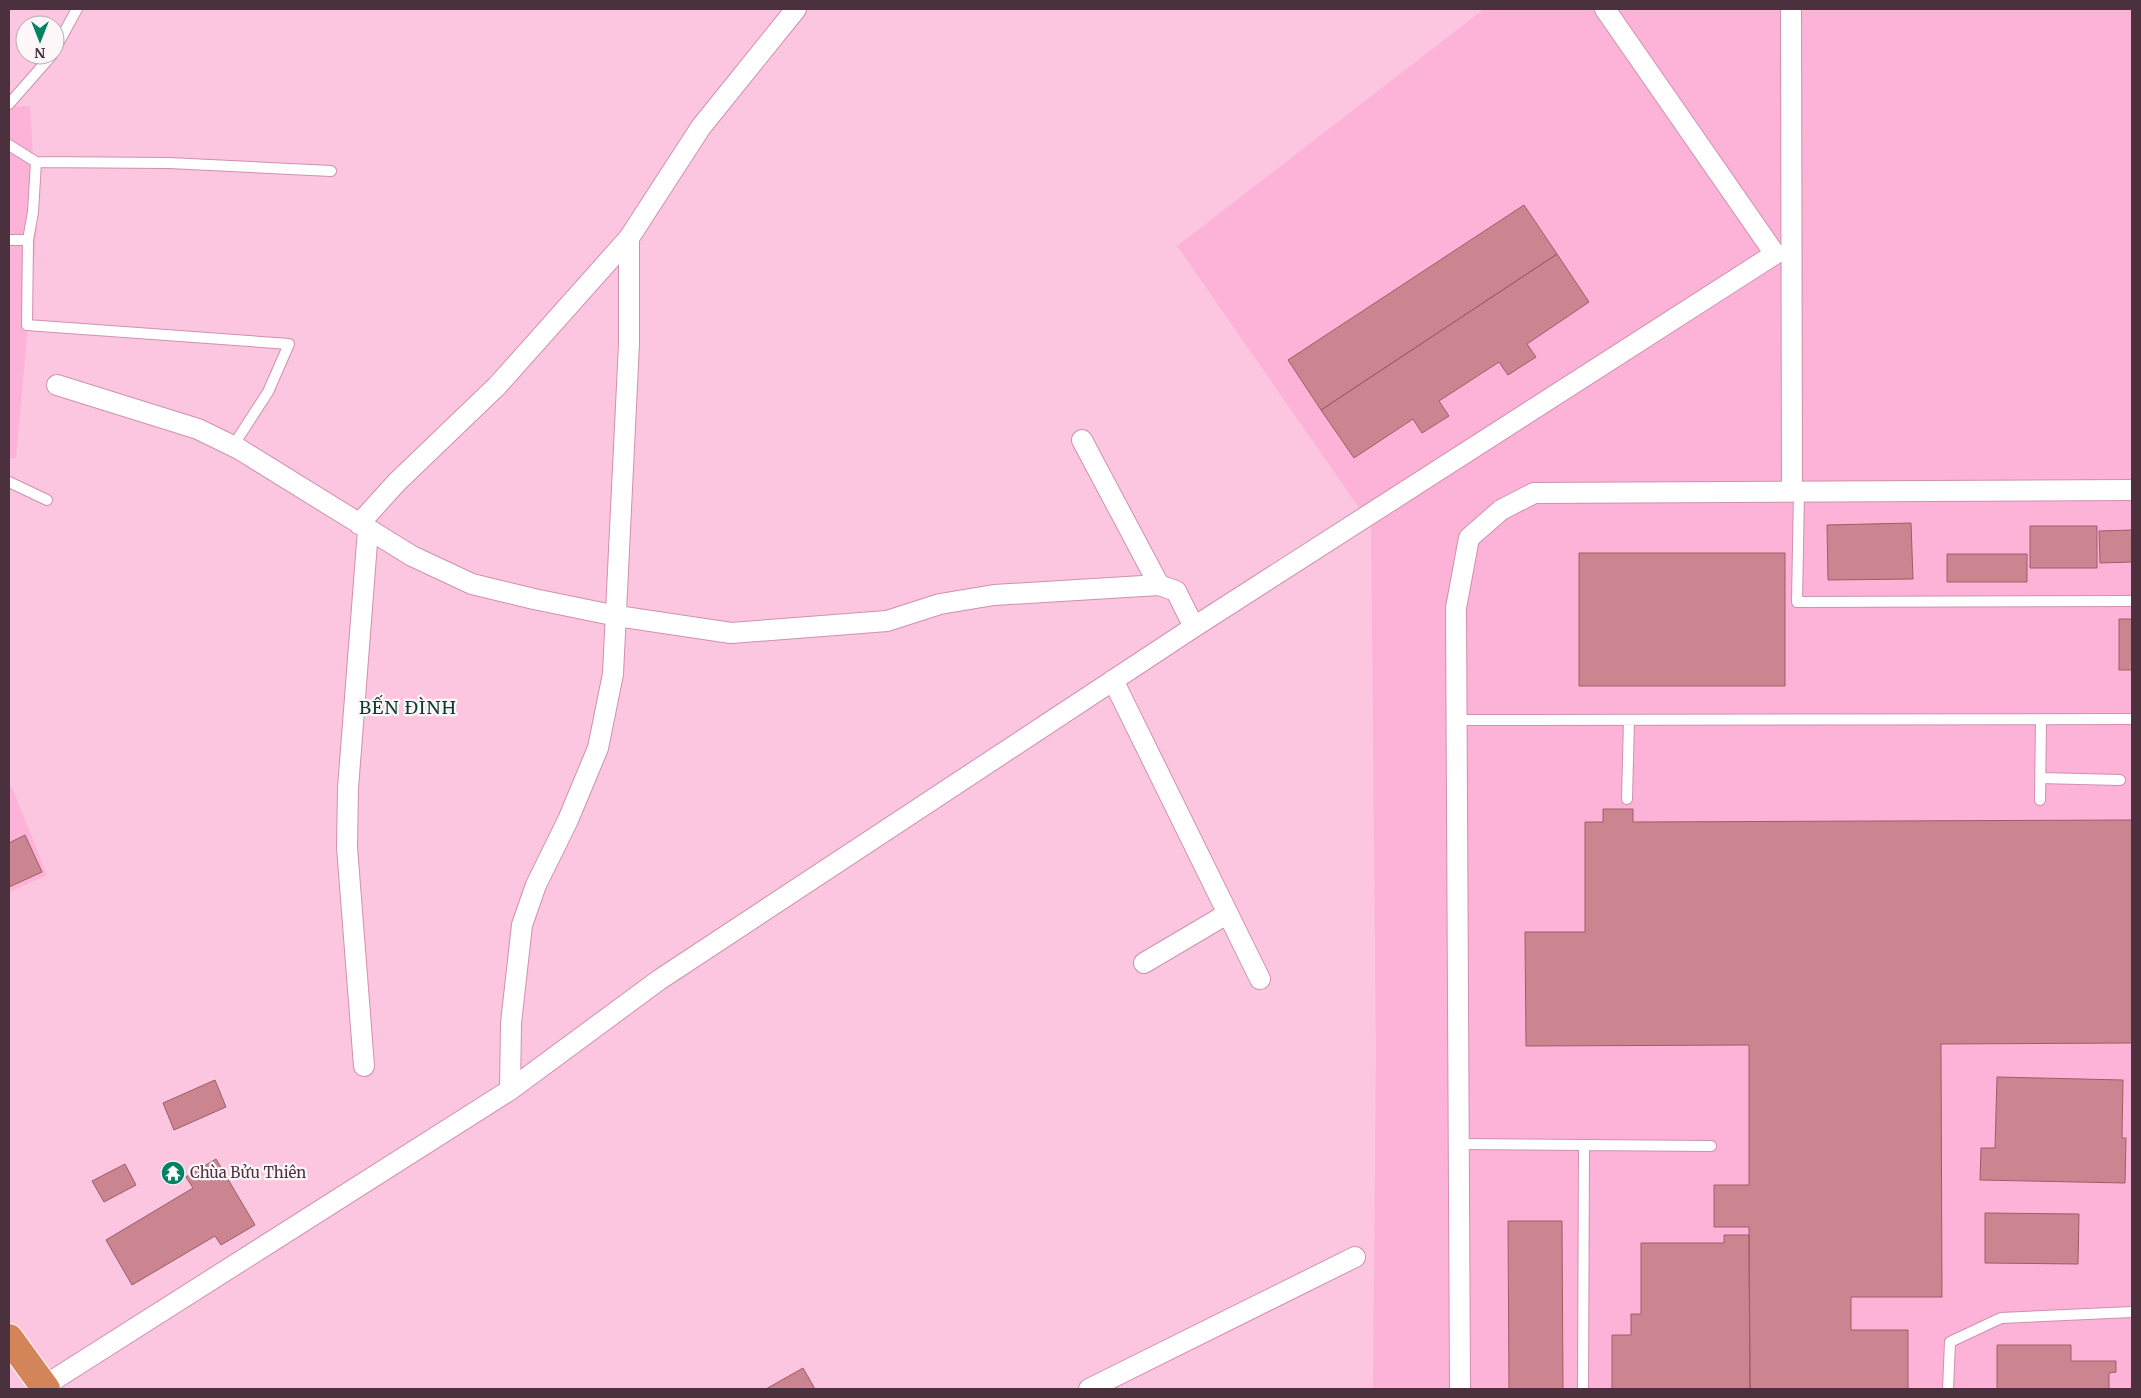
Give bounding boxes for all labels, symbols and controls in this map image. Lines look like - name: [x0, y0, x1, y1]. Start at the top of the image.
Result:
- north arrow: [15, 15, 65, 65]
- text: N: [34, 44, 46, 62]
- district label: BẾN ĐÌNH: [359, 694, 457, 719]
- temple icon: Chùa Bửu Thiên: [160, 1160, 186, 1186]
- place label: Chùa Bửu Thiên: [190, 1163, 306, 1182]

